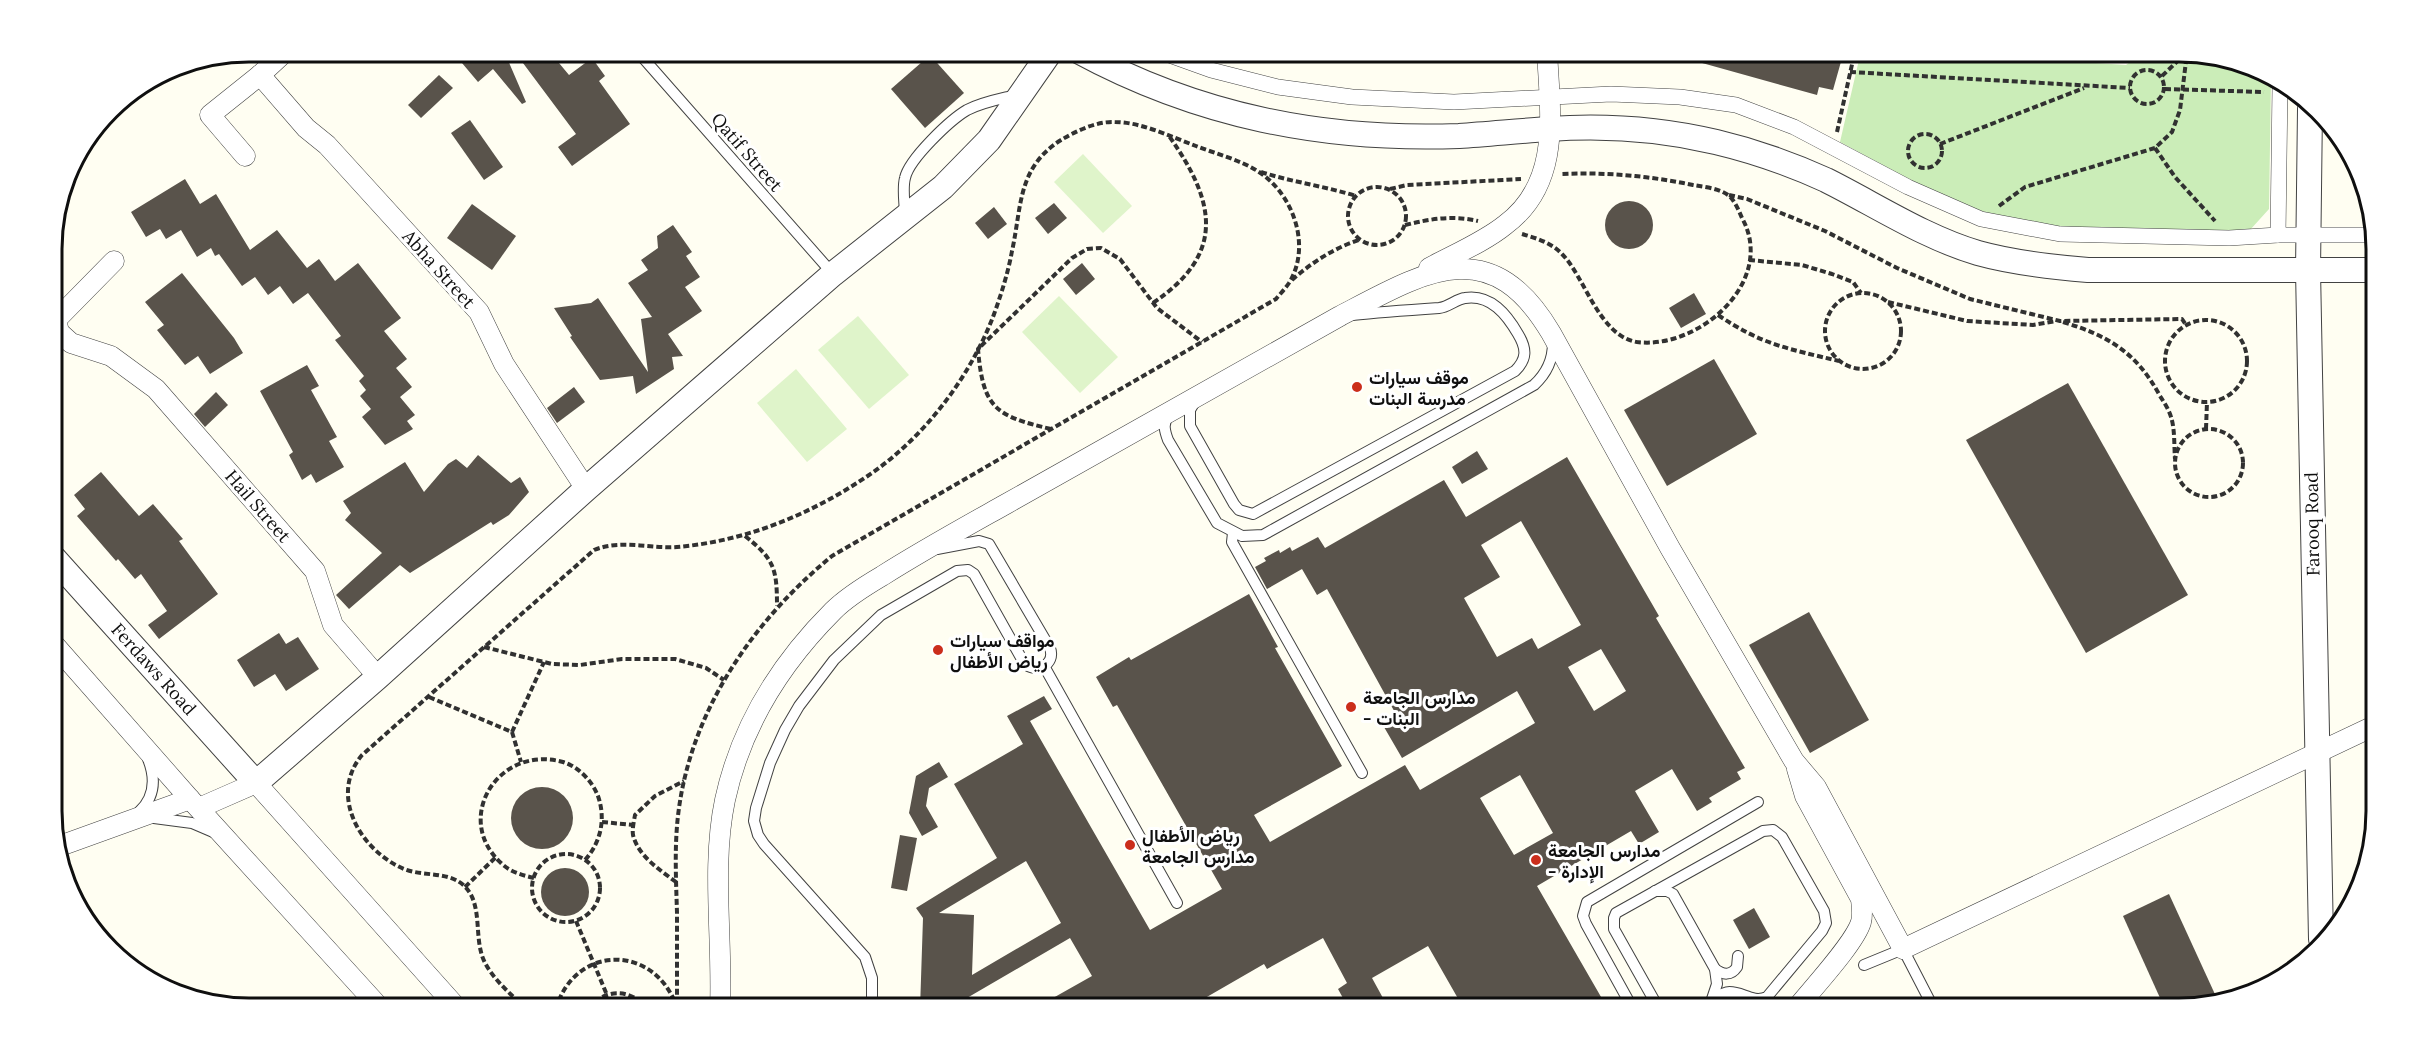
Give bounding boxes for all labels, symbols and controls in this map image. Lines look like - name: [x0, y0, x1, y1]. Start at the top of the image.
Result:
- street label: Qatif Street: [706, 108, 788, 196]
- street label: Abha Street: [397, 224, 480, 313]
- place label: موقف سيارات مدرسة البنات: [1369, 366, 1469, 410]
- marker: موقف سيارات مدرسة البنات: [1350, 380, 1364, 394]
- street label: Hail Street: [220, 465, 296, 547]
- street label: Farooq Road: [2300, 472, 2324, 576]
- street label: Ferdaws Road: [107, 618, 202, 720]
- place label: مواقف سيارات رياض الأطفال: [950, 629, 1055, 673]
- marker: مواقف سيارات رياض الأطفال: [931, 643, 945, 657]
- place label: مدارس الجامعة - البنات: [1363, 686, 1476, 730]
- marker: مدارس الجامعة - البنات: [1344, 700, 1358, 714]
- place label: رياض الأطفال مدارس الجامعة: [1142, 824, 1255, 868]
- marker: رياض الأطفال مدارس الجامعة: [1123, 838, 1137, 852]
- place label: مدارس الجامعة - الإدارة: [1548, 839, 1661, 884]
- marker: مدارس الجامعة - الإدارة: [1529, 853, 1543, 867]

